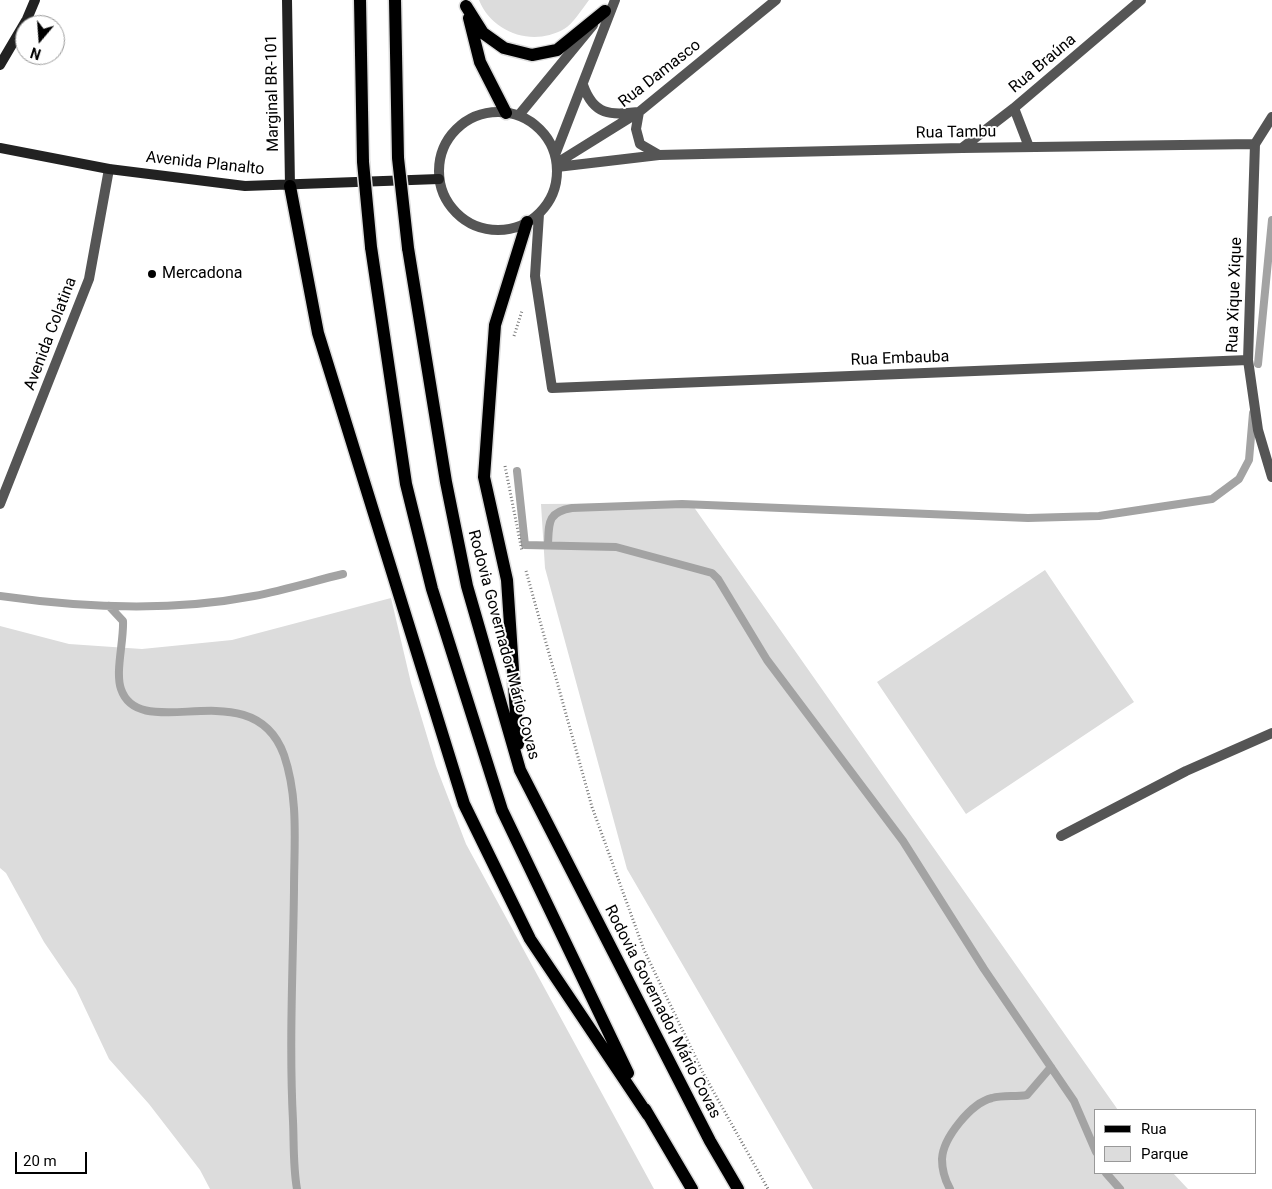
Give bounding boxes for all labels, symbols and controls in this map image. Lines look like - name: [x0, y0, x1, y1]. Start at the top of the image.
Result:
- north arrow: [15, 15, 65, 65]
- street label: Rua Braúna: [1006, 30, 1080, 98]
- street label: Marginal BR-101: [262, 34, 284, 152]
- street label: Rua Damasco: [615, 36, 705, 112]
- text: N: [29, 44, 43, 62]
- street label: Rua Tambu: [916, 123, 996, 143]
- street label: Avenida Planalto: [145, 148, 265, 180]
- street label: Rua Xique Xique: [1223, 237, 1247, 353]
- place label: Mercadona: [162, 264, 242, 284]
- marker: Mercadona: [146, 268, 158, 280]
- street label: Avenida Colatina: [21, 275, 81, 393]
- street label: Rua Embauba: [850, 348, 950, 370]
- street label: Rodovia Governador Mário Covas: [463, 528, 543, 762]
- street label: Rodovia Governador Mário Covas: [600, 902, 724, 1122]
- legend: [1094, 1109, 1257, 1174]
- text: Rua: [1141, 1120, 1167, 1138]
- scale bar: [18, 1142, 90, 1174]
- text: Parque: [1141, 1145, 1188, 1163]
- text: 20 m: [23, 1152, 57, 1170]

